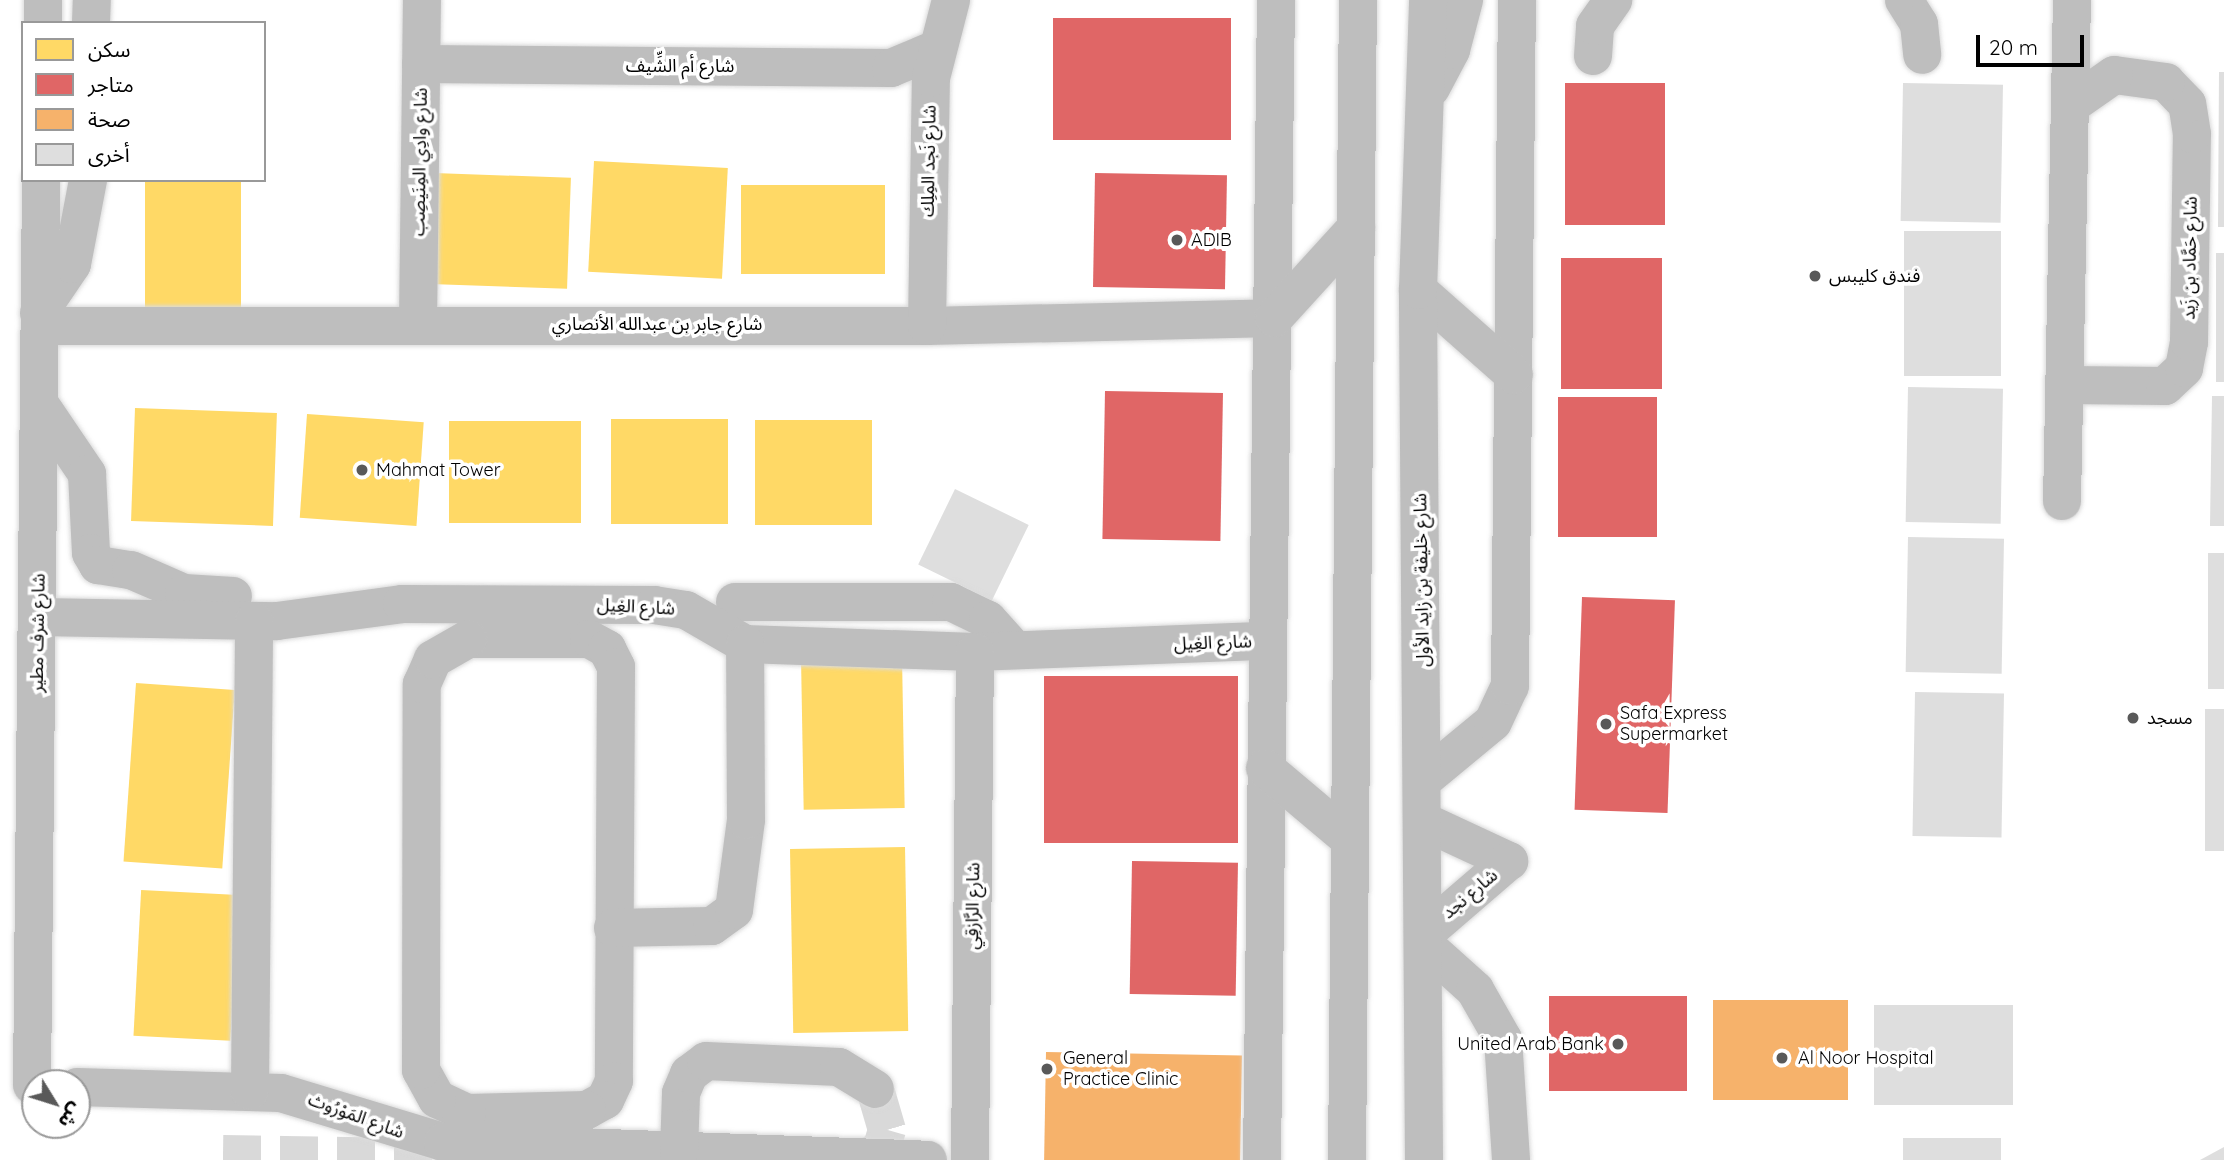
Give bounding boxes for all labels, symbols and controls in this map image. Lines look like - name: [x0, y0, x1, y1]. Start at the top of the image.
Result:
- legend: [21, 21, 266, 182]
- scale bar: [1979, 21, 2088, 65]
- text: 20 m: [1989, 34, 2038, 60]
- text: سكن: [88, 36, 130, 62]
- street label: شارع أم الشِّيف: [626, 55, 734, 77]
- text: متاجر: [88, 71, 134, 97]
- street label: شارع وادِي المِنَيصِب: [408, 88, 432, 236]
- street label: شارع نَجد المِلِك: [917, 105, 941, 217]
- text: صحة: [88, 106, 131, 132]
- text: أخرى: [88, 141, 130, 167]
- street label: شارع حَمَّاد بن زَيد: [2178, 196, 2202, 320]
- place label: ADIB: [1191, 229, 1232, 251]
- marker: ADIB: [1169, 232, 1185, 248]
- place label: فندق كليبس: [1829, 265, 1920, 287]
- marker: فندق كليبس: [1807, 268, 1823, 284]
- street label: شارع جابر بن عبدالله الأنصاري: [552, 313, 762, 335]
- place label: Mahmat Tower: [376, 459, 501, 481]
- marker: Mahmat Tower: [354, 462, 370, 478]
- street label: شارع خليفة بن زايد الأول: [1410, 493, 1434, 667]
- street label: شارع شرف مطير: [26, 573, 50, 693]
- street label: شارع الغِيل: [596, 594, 676, 620]
- street label: شارع الغِيل: [1174, 631, 1252, 655]
- place label: Safa Express Supermarket: [1620, 703, 1728, 746]
- place label: مسجد: [2147, 707, 2193, 729]
- marker: مسجد: [2125, 710, 2141, 726]
- marker: Safa Express Supermarket: [1598, 716, 1614, 732]
- street label: شارع الرَّازقِي: [961, 862, 985, 950]
- street label: شارع نجد: [1438, 865, 1502, 923]
- place label: United Arab Bank: [1457, 1033, 1604, 1055]
- marker: United Arab Bank: [1610, 1036, 1626, 1052]
- place label: Al Noor Hospital: [1798, 1047, 1934, 1069]
- place label: General Practice Clinic: [1063, 1048, 1178, 1090]
- marker: Al Noor Hospital: [1772, 1048, 1792, 1068]
- marker: General Practice Clinic: [1037, 1059, 1057, 1079]
- north arrow: [21, 1069, 91, 1139]
- street label: شارع المَوْرُوث: [305, 1089, 407, 1143]
- text: ش: [54, 1098, 88, 1133]

